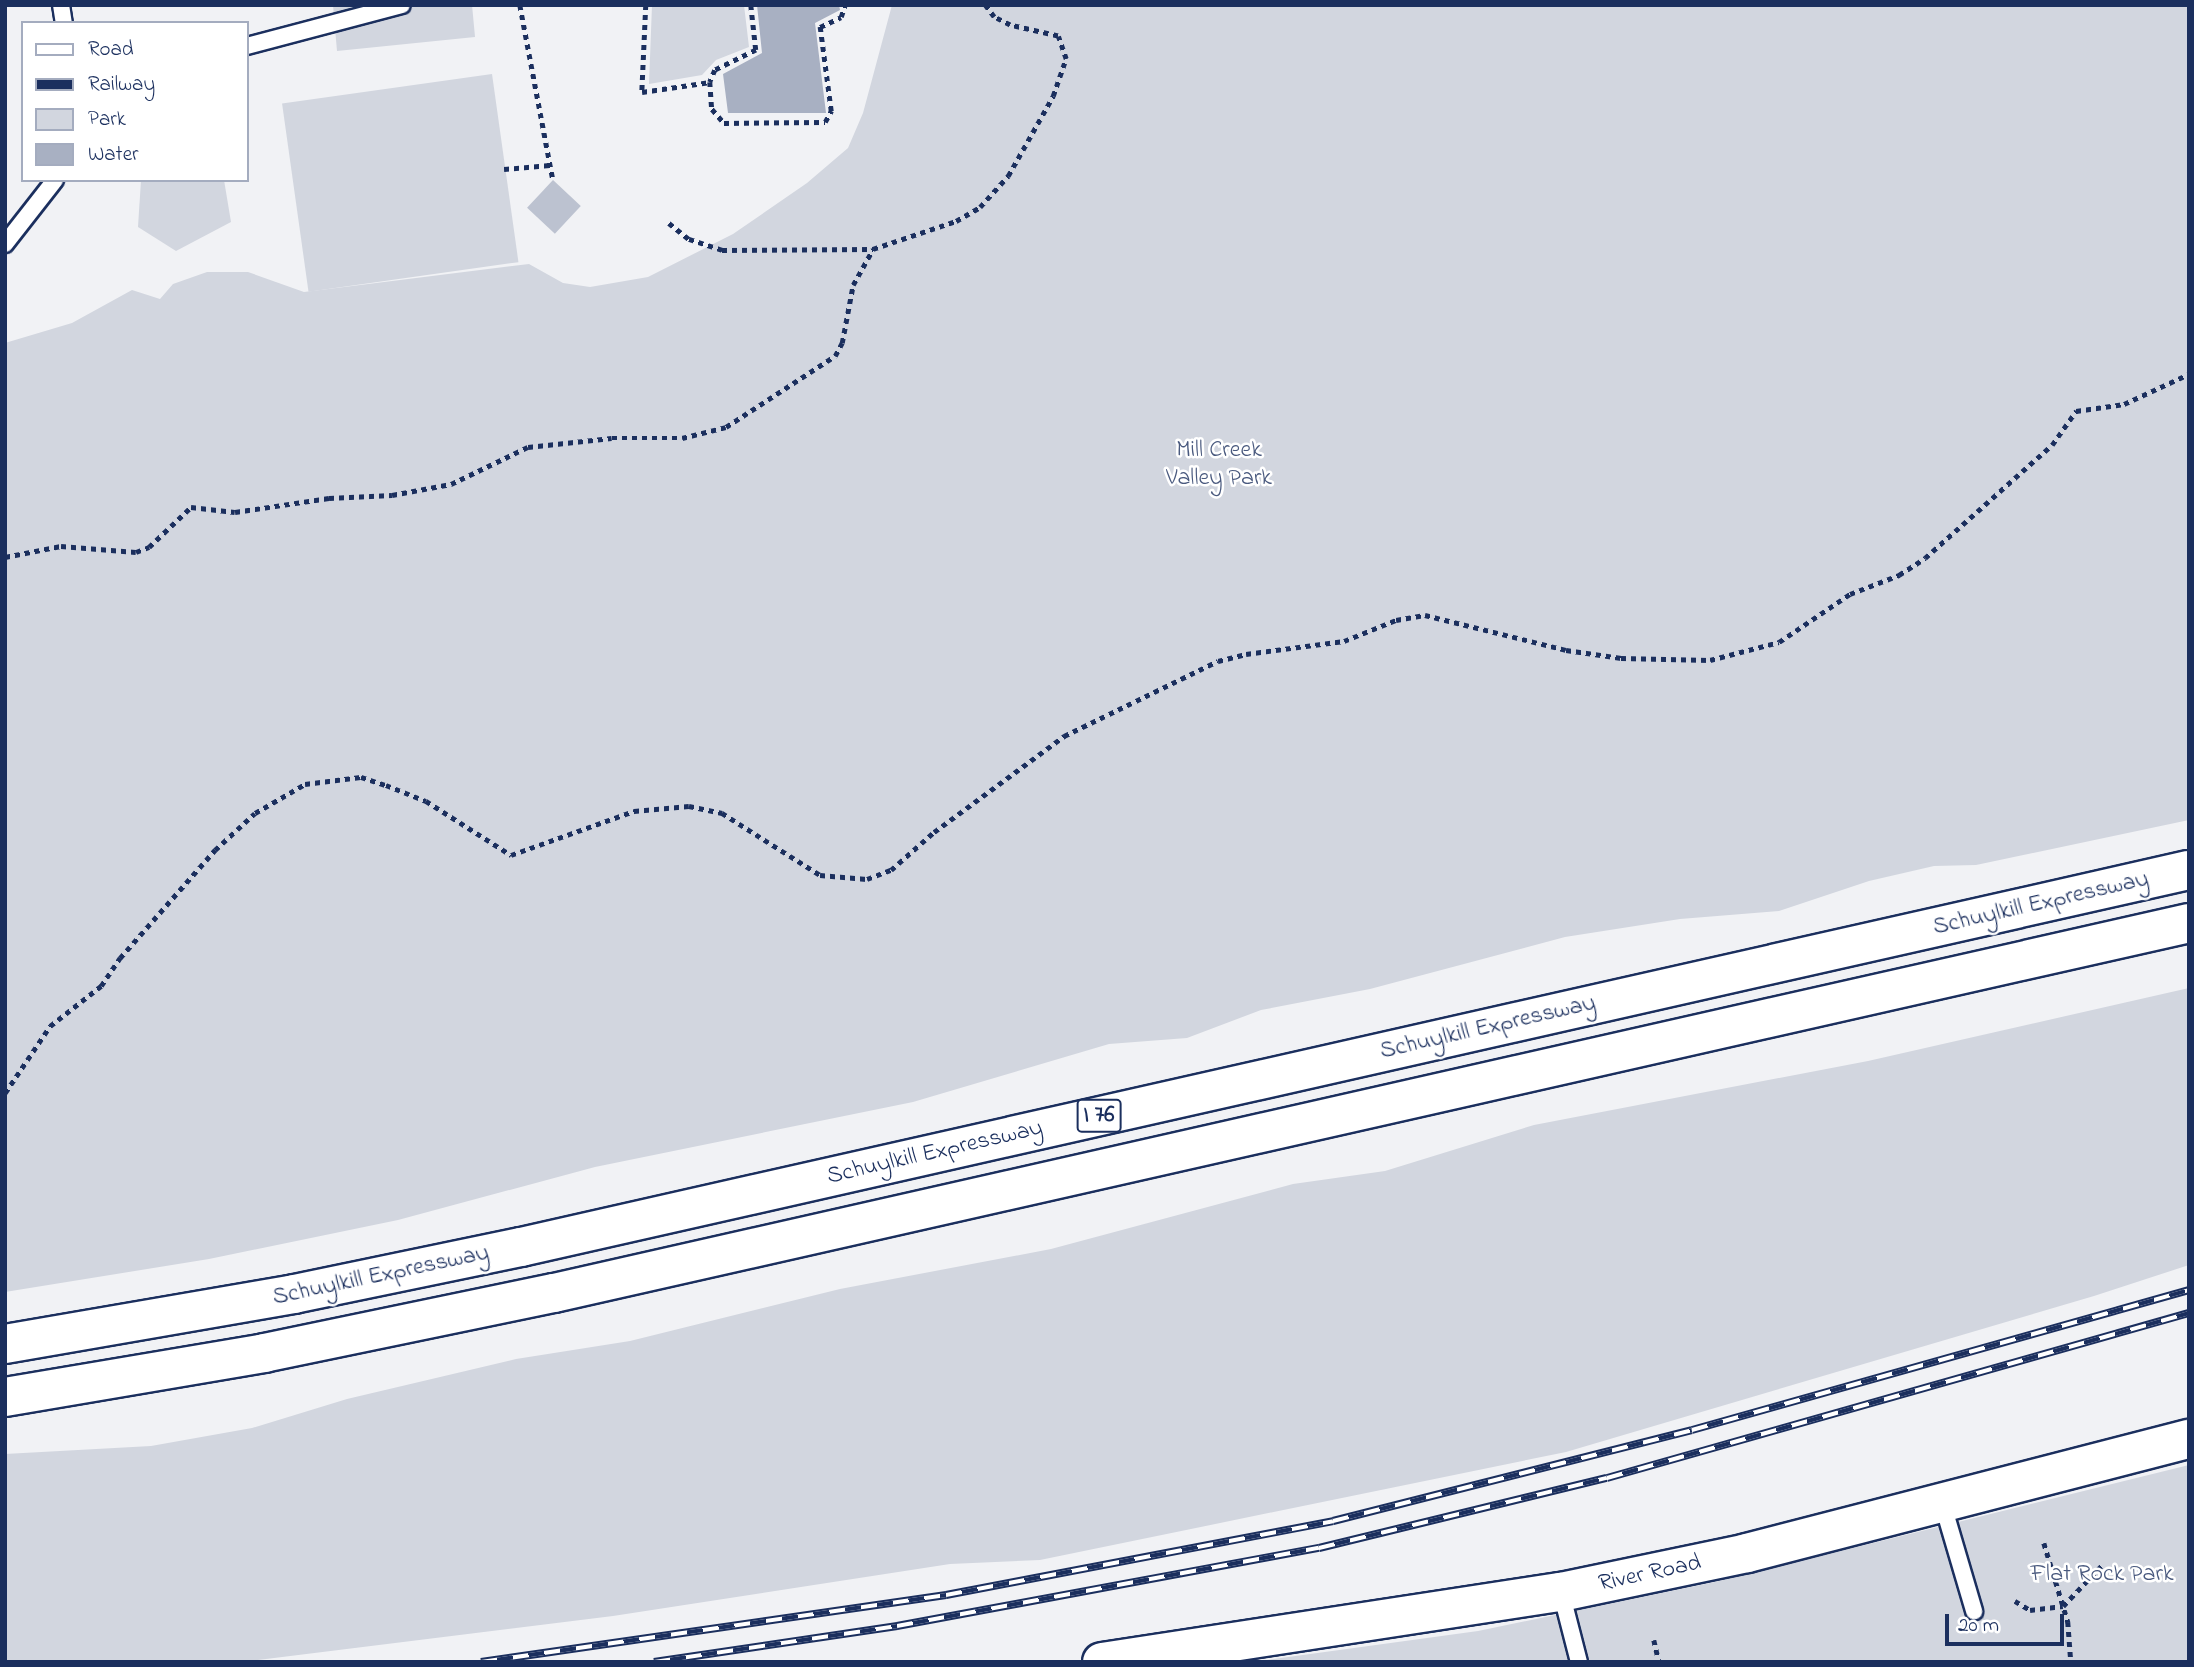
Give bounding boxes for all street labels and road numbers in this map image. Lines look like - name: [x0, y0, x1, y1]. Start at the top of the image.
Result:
- street label: Schuylkill Expressway: [1930, 865, 2152, 943]
- street label: Schuylkill Expressway: [1377, 989, 1599, 1067]
- road number: I 76: [1076, 1096, 1122, 1135]
- street label: Schuylkill Expressway: [824, 1114, 1046, 1192]
- street label: Schuylkill Expressway: [270, 1239, 492, 1313]
- street label: River Road: [1596, 1549, 1704, 1599]

